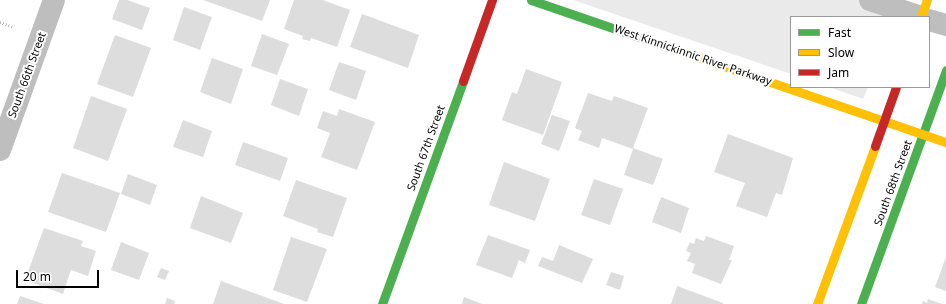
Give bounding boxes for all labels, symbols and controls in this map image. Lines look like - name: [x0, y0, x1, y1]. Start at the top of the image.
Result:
- legend: [790, 16, 930, 88]
- street label: West Kinnickinnic River Parkway: [613, 22, 773, 88]
- text: Fast: [828, 24, 851, 41]
- street label: South 66th Street: [5, 30, 49, 120]
- text: Slow: [828, 44, 854, 61]
- text: Jam: [828, 64, 849, 81]
- street label: South 67th Street: [404, 103, 448, 193]
- street label: South 68th Street: [871, 138, 915, 228]
- scale bar: [18, 262, 101, 288]
- text: 20 m: [23, 268, 51, 285]

